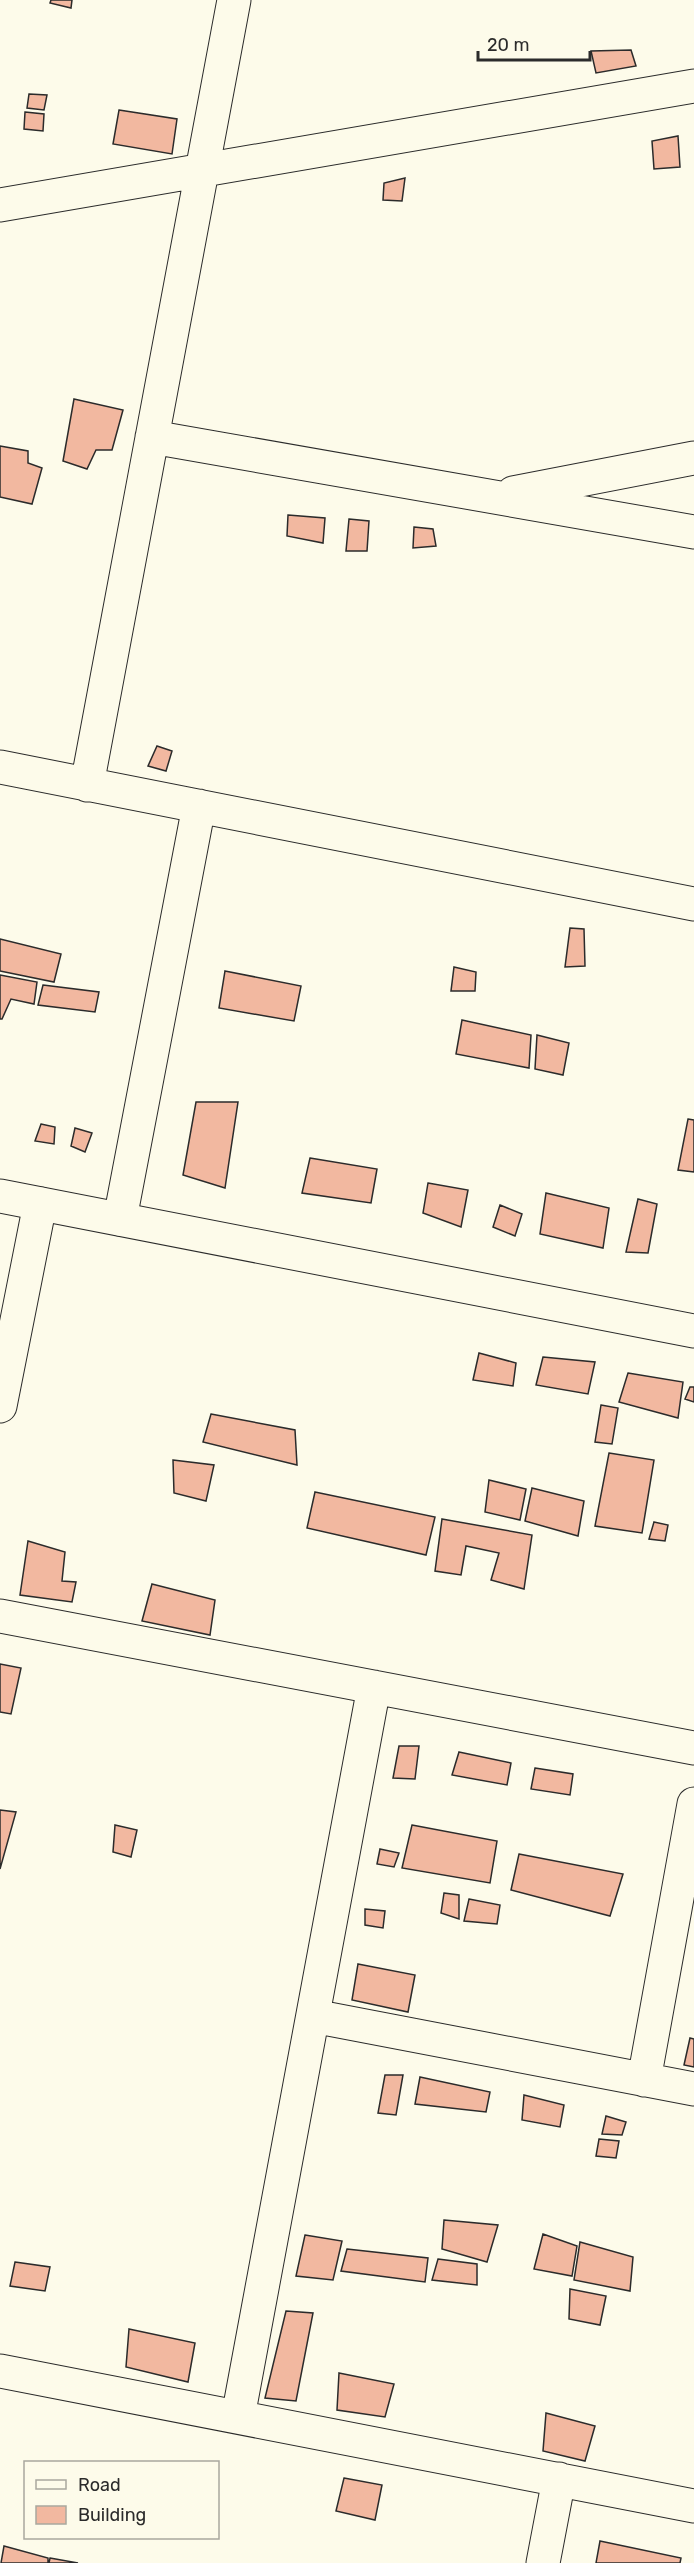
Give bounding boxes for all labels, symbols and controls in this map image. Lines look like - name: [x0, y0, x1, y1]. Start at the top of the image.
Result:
- scale bar: [478, 24, 590, 62]
- text: 20 m: [487, 34, 529, 56]
- legend: [24, 2461, 219, 2539]
- text: Road: [78, 2474, 121, 2496]
- text: Building: [78, 2504, 146, 2526]

